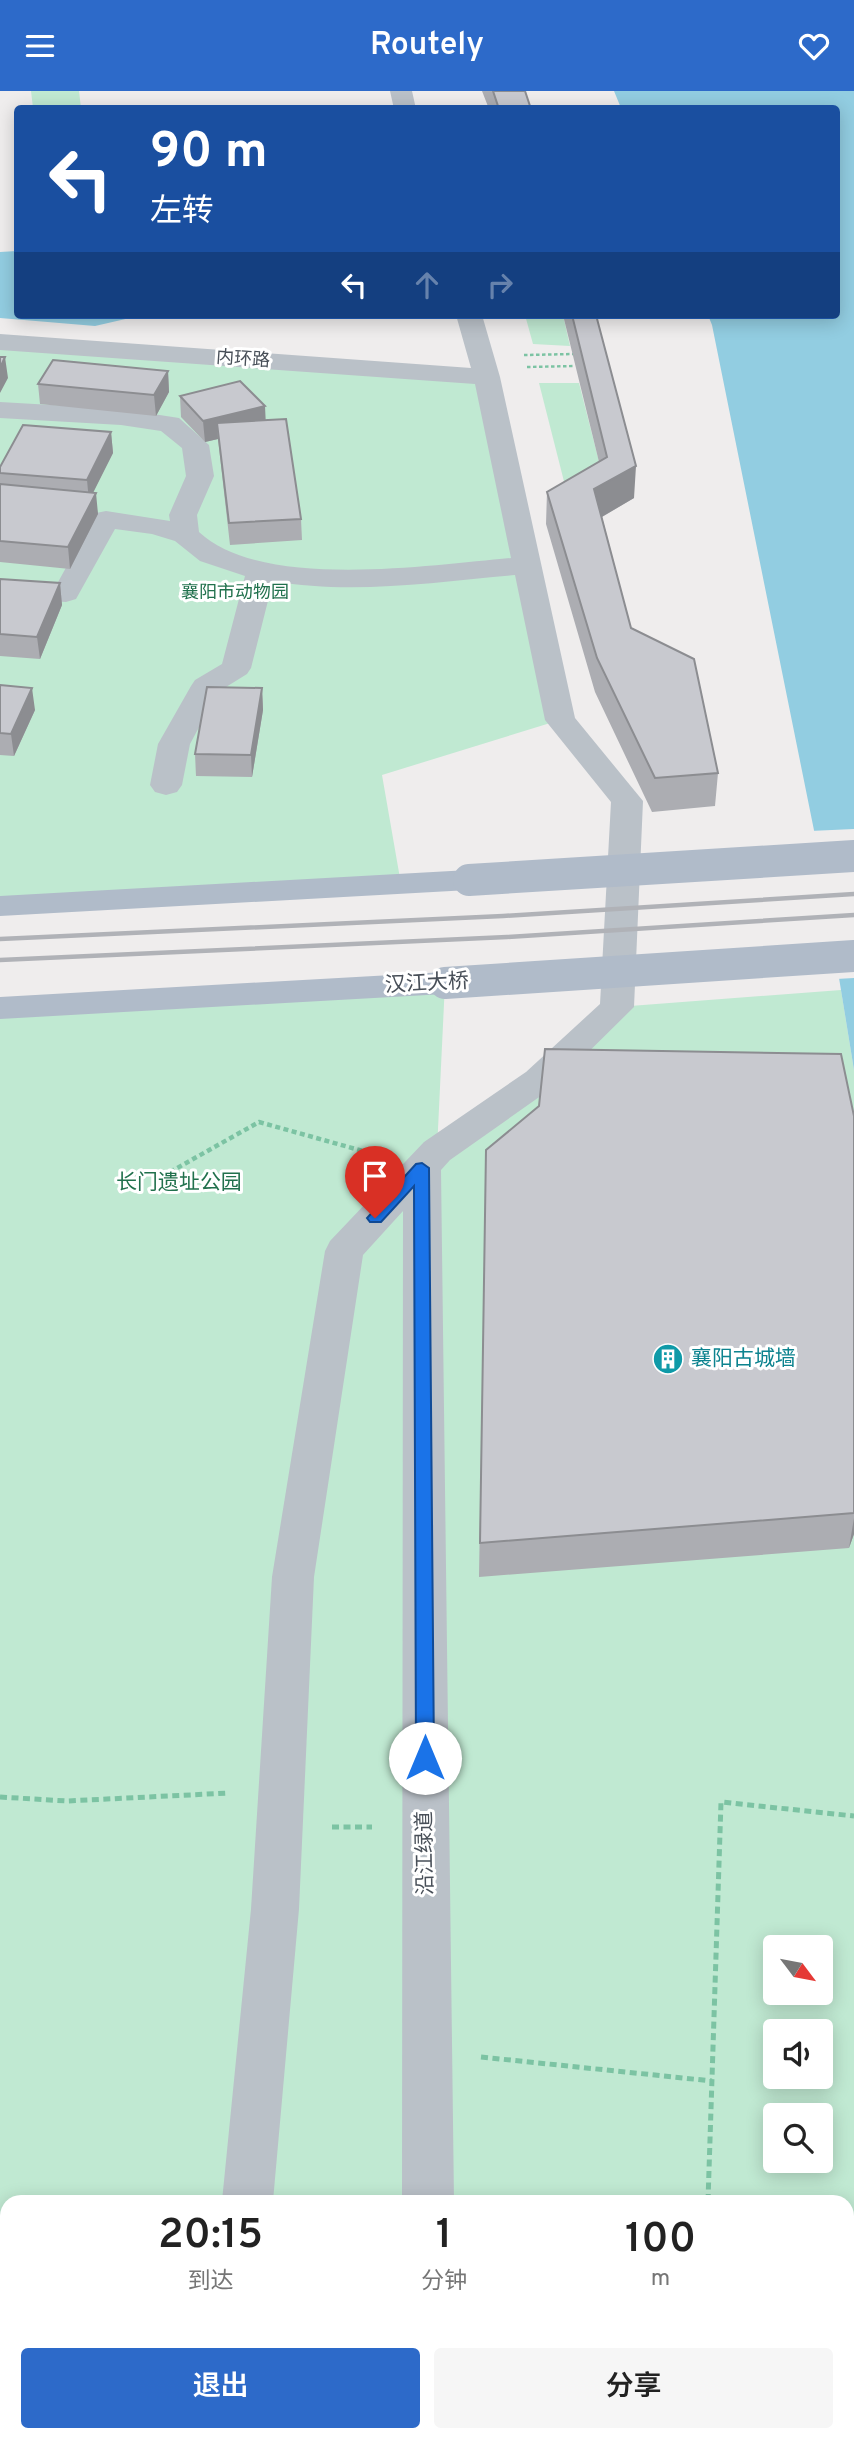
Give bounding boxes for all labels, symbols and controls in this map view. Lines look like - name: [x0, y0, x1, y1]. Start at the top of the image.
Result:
- text: Routely: [370, 26, 484, 66]
- icon: menu: [21, 27, 59, 65]
- icon: heart: [795, 27, 833, 65]
- text: 90 m: [150, 123, 268, 185]
- icon: left: [35, 133, 126, 224]
- text: 左转: [150, 193, 214, 233]
- icon: left: [335, 266, 373, 304]
- icon: ahead: [408, 266, 446, 304]
- icon: right: [481, 266, 519, 304]
- street label: 内环路: [215, 347, 271, 373]
- park label: 襄阳市动物园: [181, 582, 289, 605]
- street label: 汉江大桥: [384, 968, 470, 1000]
- pin: [345, 1146, 405, 1218]
- icon: arrive: [356, 1157, 394, 1195]
- park label: 长门遗址公园: [116, 1170, 242, 1197]
- building icon: 襄阳古城墙: [651, 1342, 685, 1376]
- place label: 襄阳古城墙: [691, 1346, 796, 1373]
- position arrow: [388, 1721, 462, 1795]
- street label: 沿江绿道: [412, 1811, 440, 1895]
- north arrow: [763, 1935, 833, 2005]
- map controls: [763, 1935, 833, 2173]
- button: sound: [763, 2019, 833, 2089]
- button: search: [763, 2103, 833, 2173]
- text: 20:15: [158, 2210, 263, 2263]
- text: 1: [436, 2210, 452, 2263]
- text: 100: [625, 2214, 696, 2267]
- text: m: [651, 2265, 670, 2294]
- text: 到达: [188, 2268, 234, 2297]
- text: 分钟: [421, 2268, 467, 2297]
- button: 退出: [21, 2348, 420, 2428]
- button: 分享: [434, 2348, 833, 2428]

